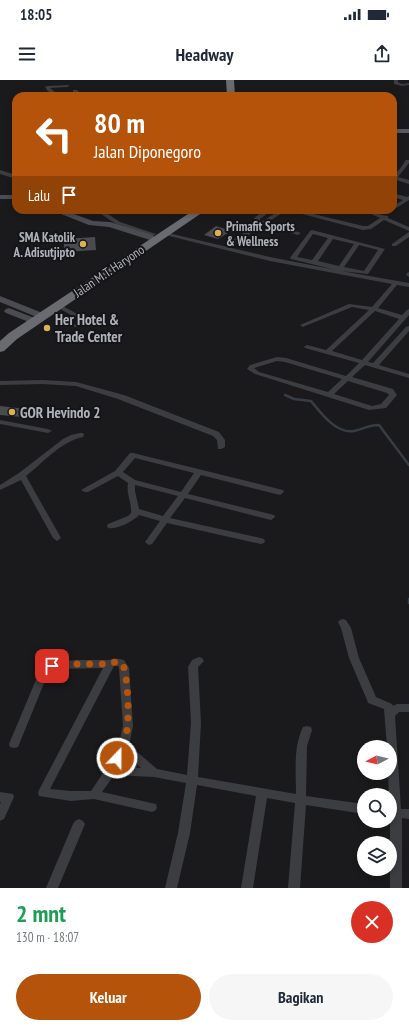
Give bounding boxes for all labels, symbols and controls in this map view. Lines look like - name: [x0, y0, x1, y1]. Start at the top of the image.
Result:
- text: 18:05: [20, 5, 52, 24]
- icon: menu: [16, 43, 38, 65]
- text: Headway: [175, 43, 234, 66]
- icon: share: [371, 43, 393, 65]
- text: 80 m: [94, 104, 145, 141]
- icon: left: [28, 108, 80, 160]
- text: Jalan Diponegoro: [94, 140, 201, 163]
- icon: arrive: [58, 184, 80, 206]
- text: Lalu: [28, 186, 50, 205]
- place label: Primafit Sports & Wellness: [226, 218, 295, 250]
- marker: Primafit Sports & Wellness: [213, 228, 223, 238]
- place label: SMA Katolik A. Adisutjipto: [13, 229, 76, 261]
- marker: SMA Katolik A. Adisutjipto: [78, 239, 88, 249]
- street label: Jalan M.T. Haryono: [69, 241, 148, 302]
- place label: Her Hotel & Trade Center: [55, 310, 123, 346]
- marker: Her Hotel & Trade Center: [42, 323, 52, 333]
- place label: GOR Hevindo 2: [20, 403, 100, 422]
- marker: GOR Hevindo 2: [7, 407, 17, 417]
- pin: [35, 649, 69, 683]
- icon: arrive: [41, 655, 63, 677]
- position arrow: [96, 737, 138, 779]
- north arrow: [357, 740, 397, 780]
- map controls: [357, 740, 397, 876]
- button: search: [357, 788, 397, 828]
- button: layers: [357, 836, 397, 876]
- text: 2 mnt: [16, 898, 66, 929]
- button: close: [351, 901, 393, 943]
- text: 130 m · 18:07: [16, 929, 79, 946]
- button: Keluar: [16, 974, 201, 1020]
- button: Bagikan: [209, 974, 393, 1020]

